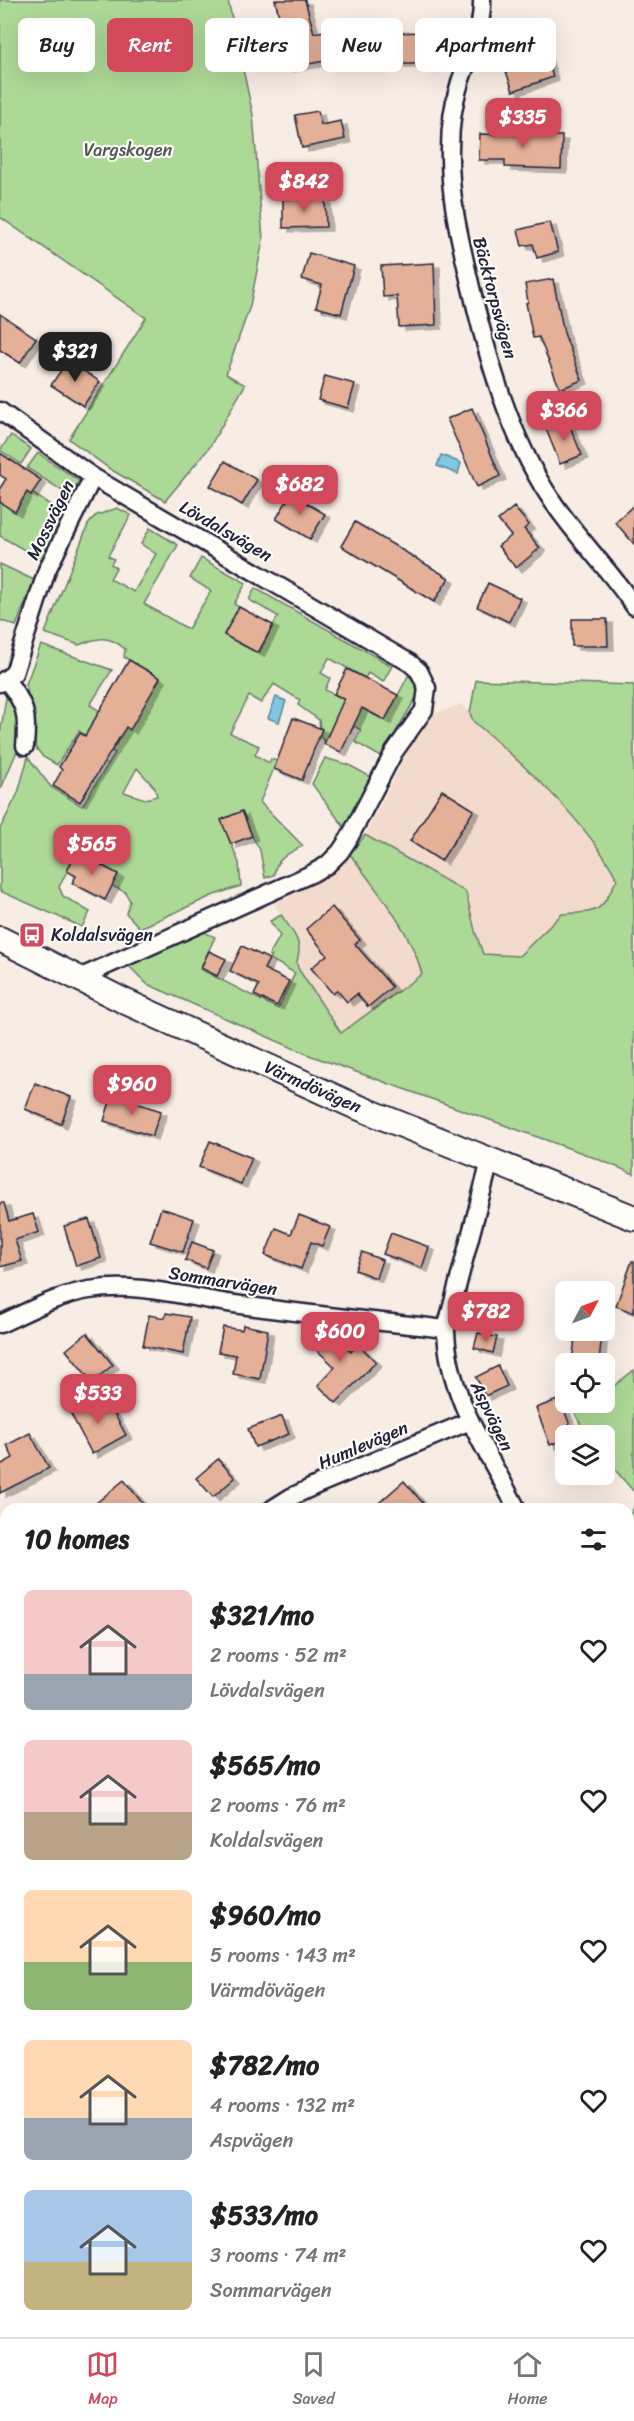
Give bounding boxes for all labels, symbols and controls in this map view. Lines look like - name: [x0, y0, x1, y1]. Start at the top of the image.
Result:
- chip: Buy: [18, 18, 95, 72]
- chip: Rent: [107, 18, 193, 72]
- chip: Filters: [205, 18, 309, 72]
- chip: New: [321, 18, 403, 72]
- chip: Apartment: [415, 18, 556, 72]
- pin: $335: [487, 98, 559, 149]
- text: $335: [499, 100, 547, 135]
- park label: Vargskogen: [84, 134, 173, 166]
- pin: $842: [268, 162, 340, 213]
- text: $842: [279, 164, 329, 199]
- street label: Bäcktorpsvägen: [463, 233, 527, 363]
- pin: $321: [39, 332, 111, 383]
- text: $321: [53, 334, 97, 369]
- pin: $366: [528, 391, 600, 442]
- text: $366: [540, 393, 588, 428]
- pin: $682: [264, 465, 336, 516]
- text: $682: [276, 467, 324, 502]
- street label: Mossvägen: [17, 474, 83, 566]
- street label: Lövdalsvägen: [173, 491, 279, 571]
- pin: $565: [56, 825, 128, 876]
- text: $565: [67, 827, 117, 862]
- place label: Koldalsvägen: [51, 919, 153, 951]
- bus stop icon: Koldalsvägen: [17, 920, 47, 950]
- street label: Värmdövägen: [259, 1051, 367, 1123]
- pin: $960: [96, 1065, 168, 1116]
- text: $960: [107, 1067, 157, 1102]
- street label: Sommarvägen: [166, 1257, 280, 1305]
- north arrow: [555, 1281, 615, 1341]
- map controls: [555, 1281, 615, 1485]
- pin: $782: [450, 1292, 522, 1343]
- text: $782: [462, 1294, 510, 1329]
- pin: $600: [304, 1312, 376, 1363]
- text: $600: [315, 1314, 365, 1349]
- button: locate: [555, 1353, 615, 1413]
- pin: $533: [62, 1374, 134, 1425]
- street label: Aspvägen: [461, 1374, 523, 1457]
- text: $533: [74, 1376, 122, 1411]
- street label: Humlevägen: [313, 1412, 413, 1478]
- button: layers: [555, 1425, 615, 1485]
- text: 10 homes: [24, 1516, 129, 1562]
- icon: filters: [577, 1523, 610, 1556]
- text: $321/mo: [210, 1592, 314, 1638]
- icon: home: [72, 1614, 144, 1686]
- icon: heart: [577, 1634, 610, 1667]
- text: 2 rooms · 52 m²: [210, 1638, 347, 1673]
- text: Lövdalsvägen: [210, 1673, 325, 1708]
- text: $565/mo: [210, 1742, 320, 1788]
- icon: home: [72, 1764, 144, 1836]
- icon: heart: [577, 1784, 610, 1817]
- text: 2 rooms · 76 m²: [210, 1788, 346, 1823]
- text: Koldalsvägen: [210, 1823, 323, 1858]
- text: $960/mo: [210, 1892, 321, 1938]
- icon: home: [72, 1914, 144, 1986]
- icon: heart: [577, 1934, 610, 1967]
- text: 5 rooms · 143 m²: [210, 1938, 356, 1973]
- text: Värmdövägen: [210, 1973, 325, 2008]
- text: $782/mo: [210, 2042, 319, 2088]
- icon: home: [72, 2064, 144, 2136]
- icon: heart: [577, 2084, 610, 2117]
- text: 4 rooms · 132 m²: [210, 2088, 355, 2123]
- text: Aspvägen: [210, 2123, 293, 2158]
- text: $533/mo: [210, 2192, 318, 2238]
- icon: home: [72, 2214, 144, 2286]
- icon: heart: [577, 2234, 610, 2267]
- text: 3 rooms · 74 m²: [210, 2238, 346, 2273]
- text: Sommarvägen: [210, 2273, 332, 2308]
- tab: Map: [86, 2348, 119, 2413]
- tab: Saved: [292, 2348, 335, 2413]
- tab: Home: [508, 2348, 548, 2413]

